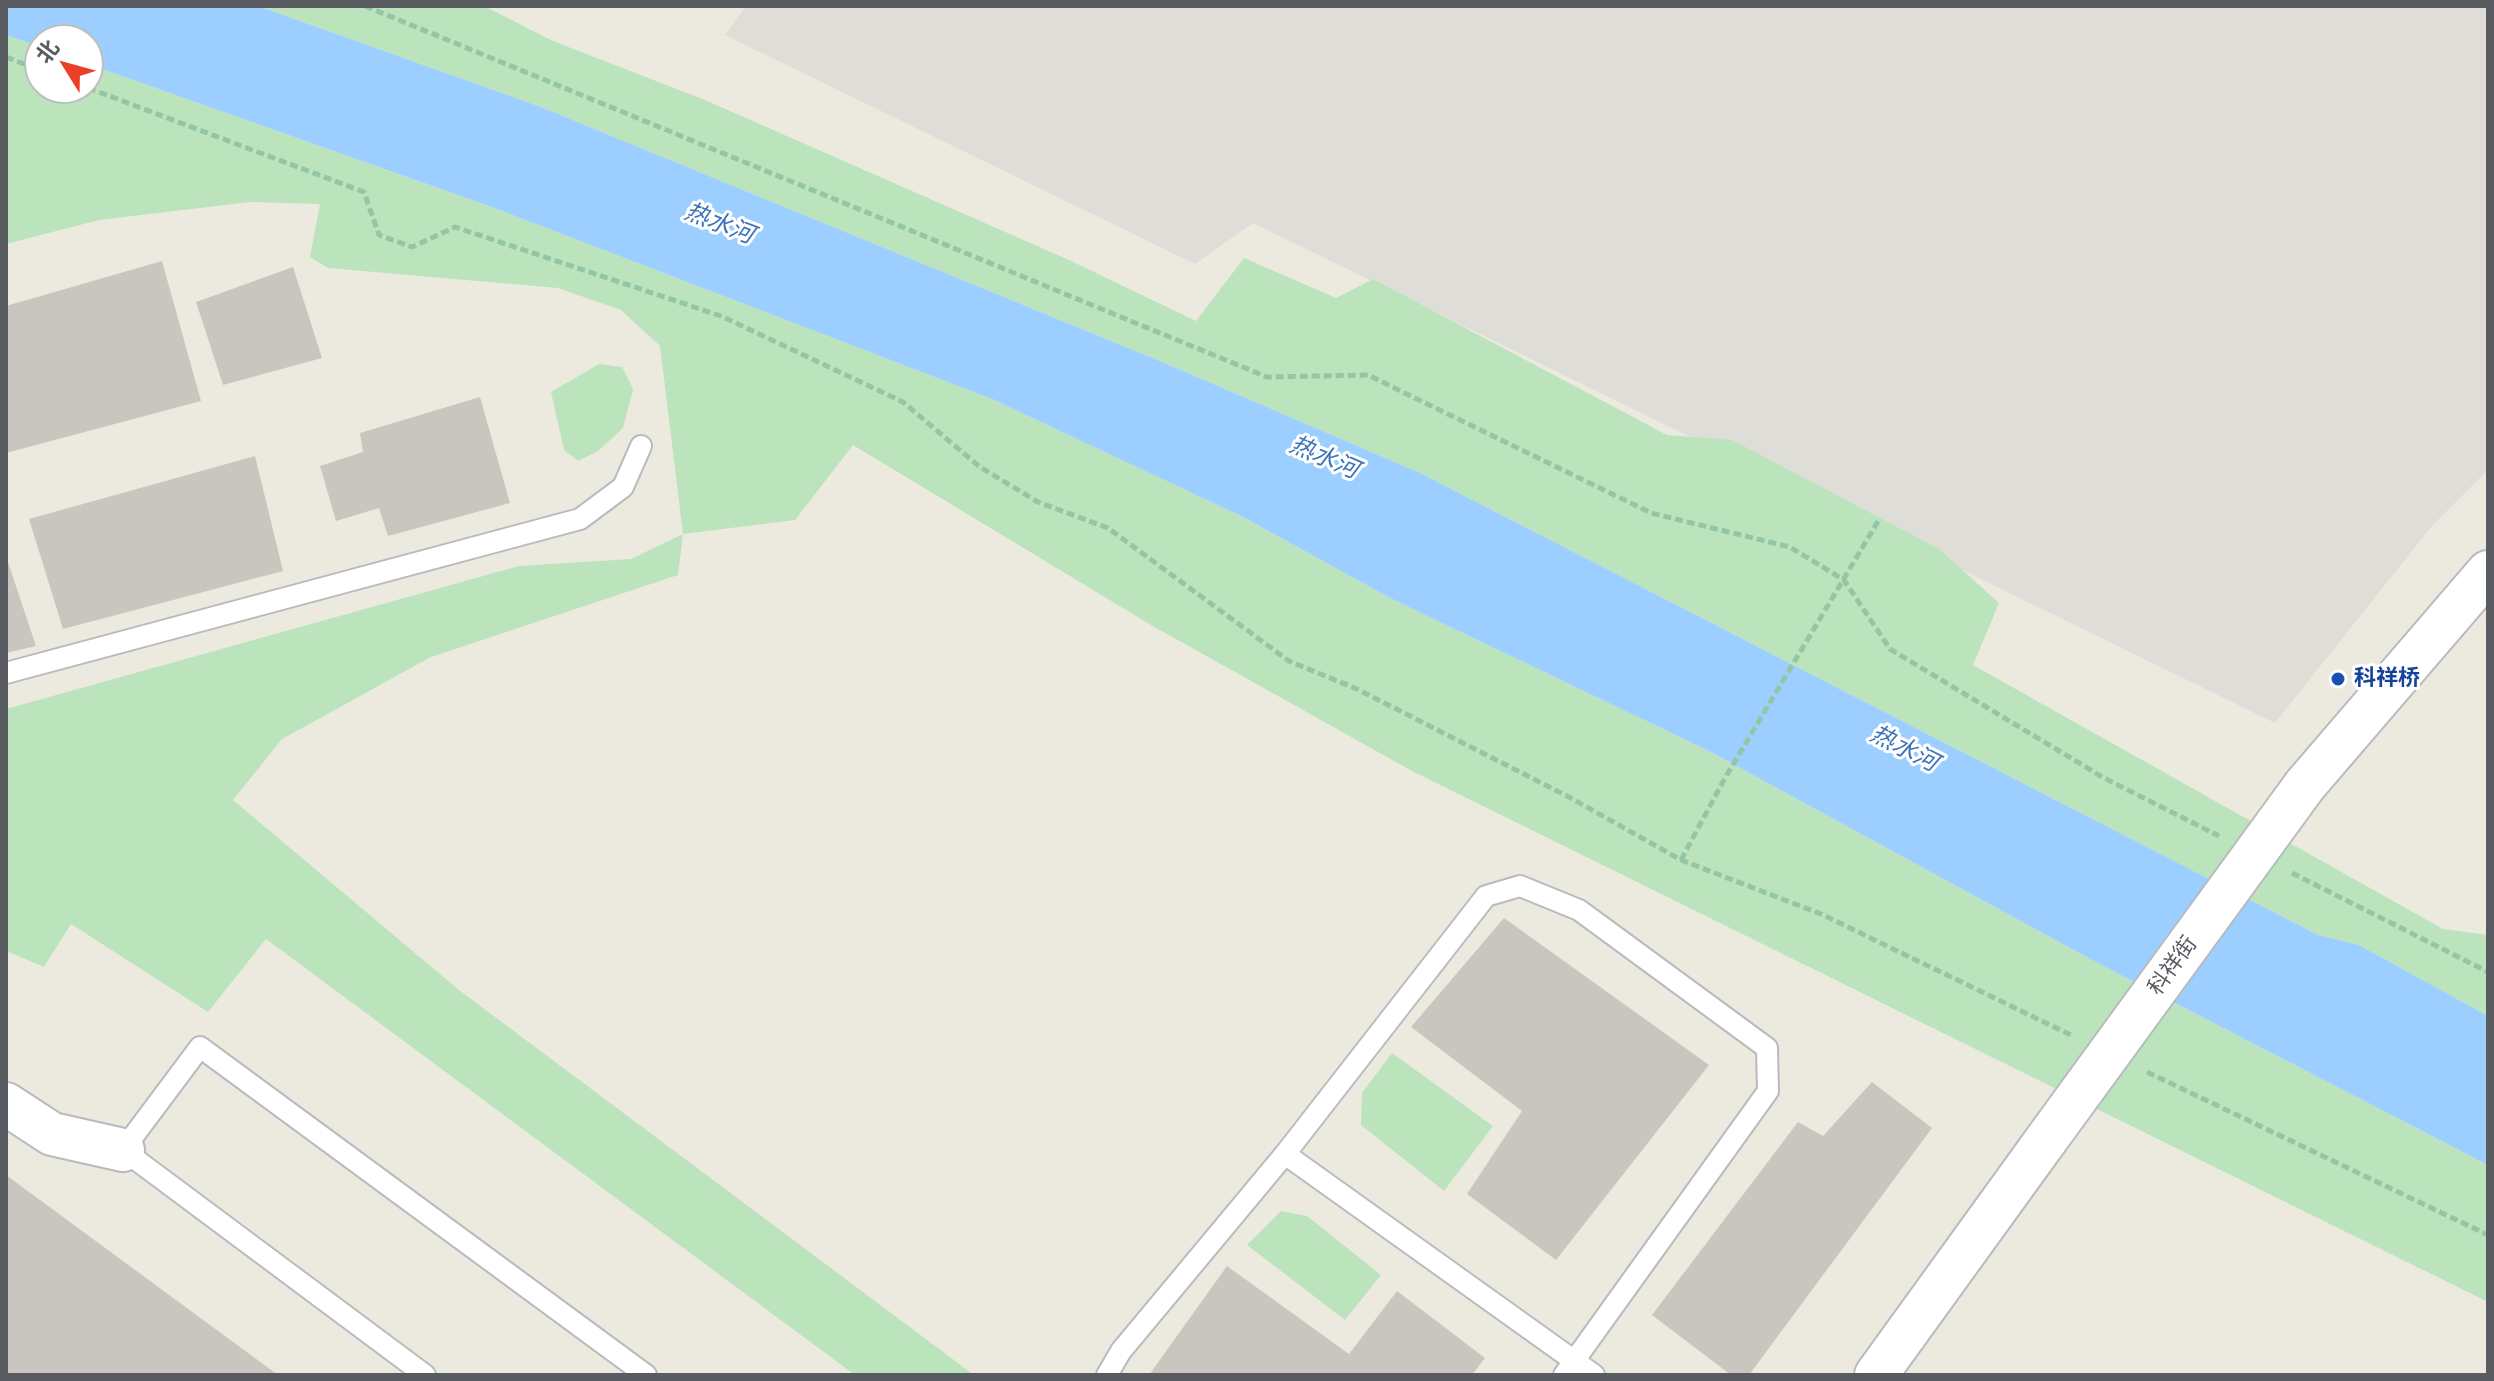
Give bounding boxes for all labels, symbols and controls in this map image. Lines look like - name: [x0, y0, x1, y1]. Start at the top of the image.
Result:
- north arrow: [24, 24, 104, 104]
- text: 北: [28, 33, 65, 69]
- water label: 热水河: [680, 198, 758, 250]
- water label: 热水河: [1285, 431, 1363, 485]
- place label: 科祥桥: [2354, 666, 2420, 692]
- marker: 科祥桥: [2329, 670, 2347, 688]
- water label: 热水河: [1865, 720, 1943, 778]
- street label: 科祥街: [2143, 932, 2203, 1000]

